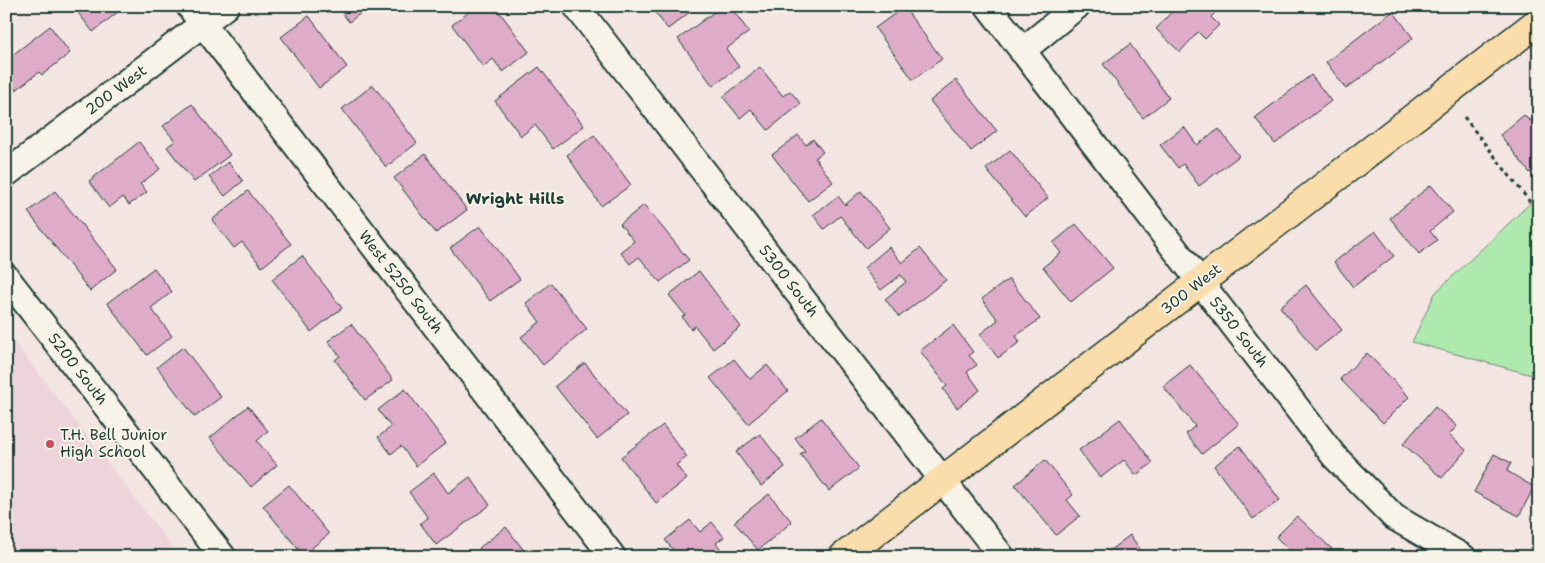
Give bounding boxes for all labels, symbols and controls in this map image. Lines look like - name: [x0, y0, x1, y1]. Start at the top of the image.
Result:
- street label: 200 West: [81, 60, 151, 120]
- district label: Wright Hills: [466, 188, 564, 209]
- street label: West 5250 South: [354, 226, 448, 338]
- street label: 5300 South: [755, 241, 823, 321]
- street label: 300 West: [1156, 259, 1226, 319]
- street label: 5350 South: [1205, 292, 1273, 372]
- street label: 5200 South: [44, 329, 112, 409]
- place label: T.H. Bell Junior High School: [60, 425, 167, 462]
- marker: T.H. Bell Junior High School: [44, 438, 56, 450]

